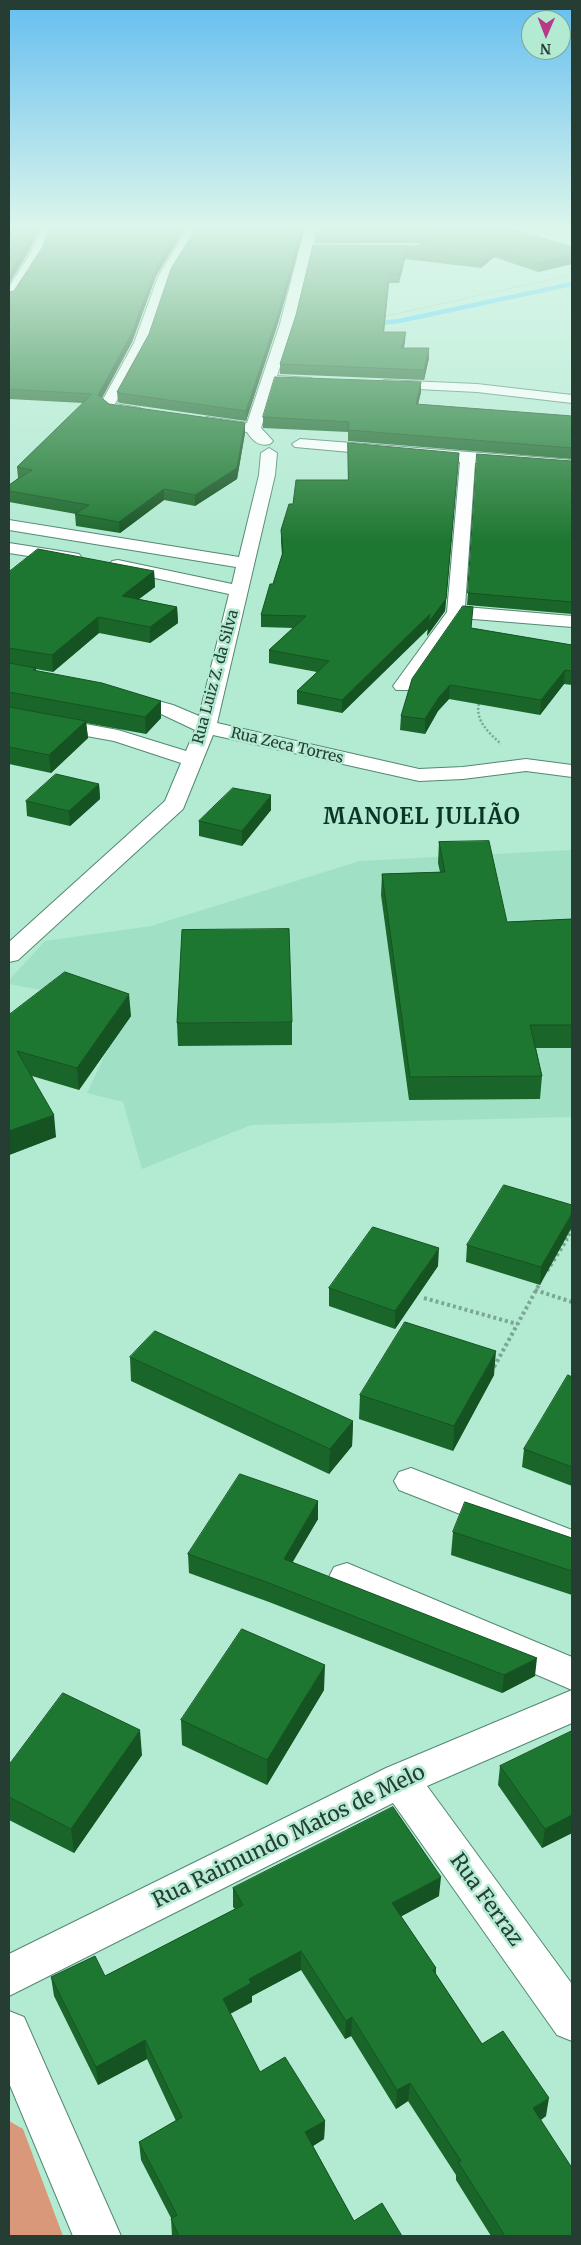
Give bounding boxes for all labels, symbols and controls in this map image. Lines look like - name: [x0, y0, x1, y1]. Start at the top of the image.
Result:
- north arrow: [521, 10, 571, 60]
- text: N: [540, 40, 551, 58]
- street label: Rua Luiz Z. da Silva: [189, 608, 243, 746]
- street label: Rua Zeca Torres: [229, 724, 345, 768]
- district label: MANOEL JULIÃO: [322, 805, 522, 831]
- street label: Rua Raimundo Matos de Melo: [149, 1760, 429, 1914]
- street label: Rua Ferraz: [444, 1849, 528, 1951]

